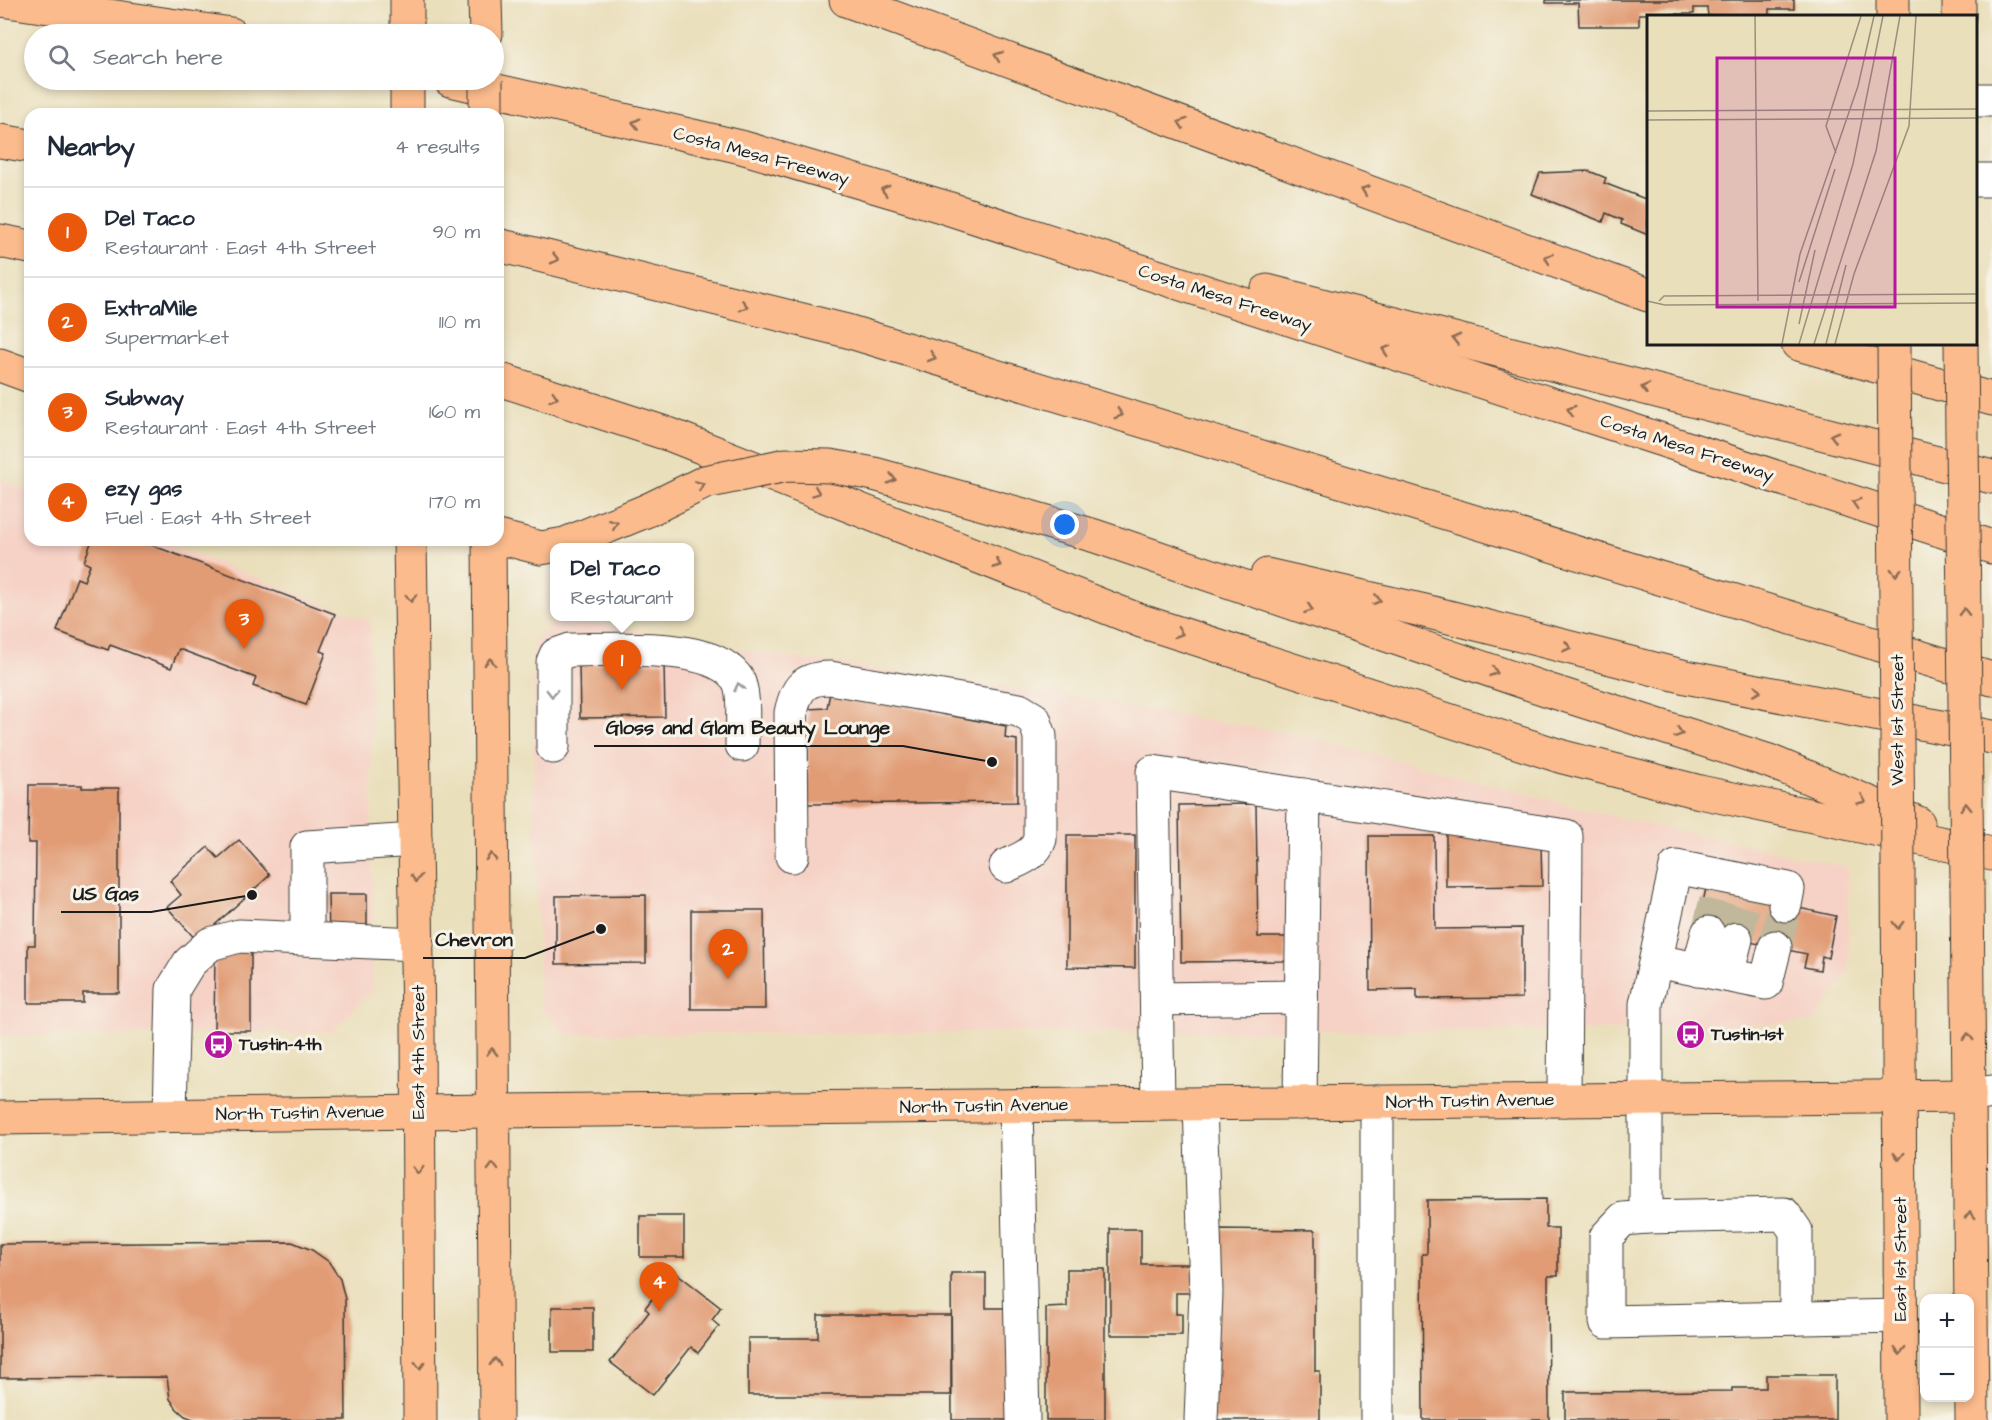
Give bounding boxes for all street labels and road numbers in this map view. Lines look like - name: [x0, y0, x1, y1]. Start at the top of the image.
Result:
- street label: Costa Mesa Freeway: [670, 120, 852, 192]
- street label: Costa Mesa Freeway: [1135, 258, 1315, 339]
- street label: Costa Mesa Freeway: [1597, 408, 1777, 489]
- street label: West 1st Street: [1885, 654, 1910, 786]
- street label: East 4th Street: [406, 984, 431, 1119]
- street label: North Tustin Avenue: [1385, 1087, 1555, 1115]
- street label: North Tustin Avenue: [899, 1092, 1069, 1120]
- street label: North Tustin Avenue: [215, 1099, 385, 1127]
- street label: East 1st Street: [1888, 1196, 1913, 1321]

